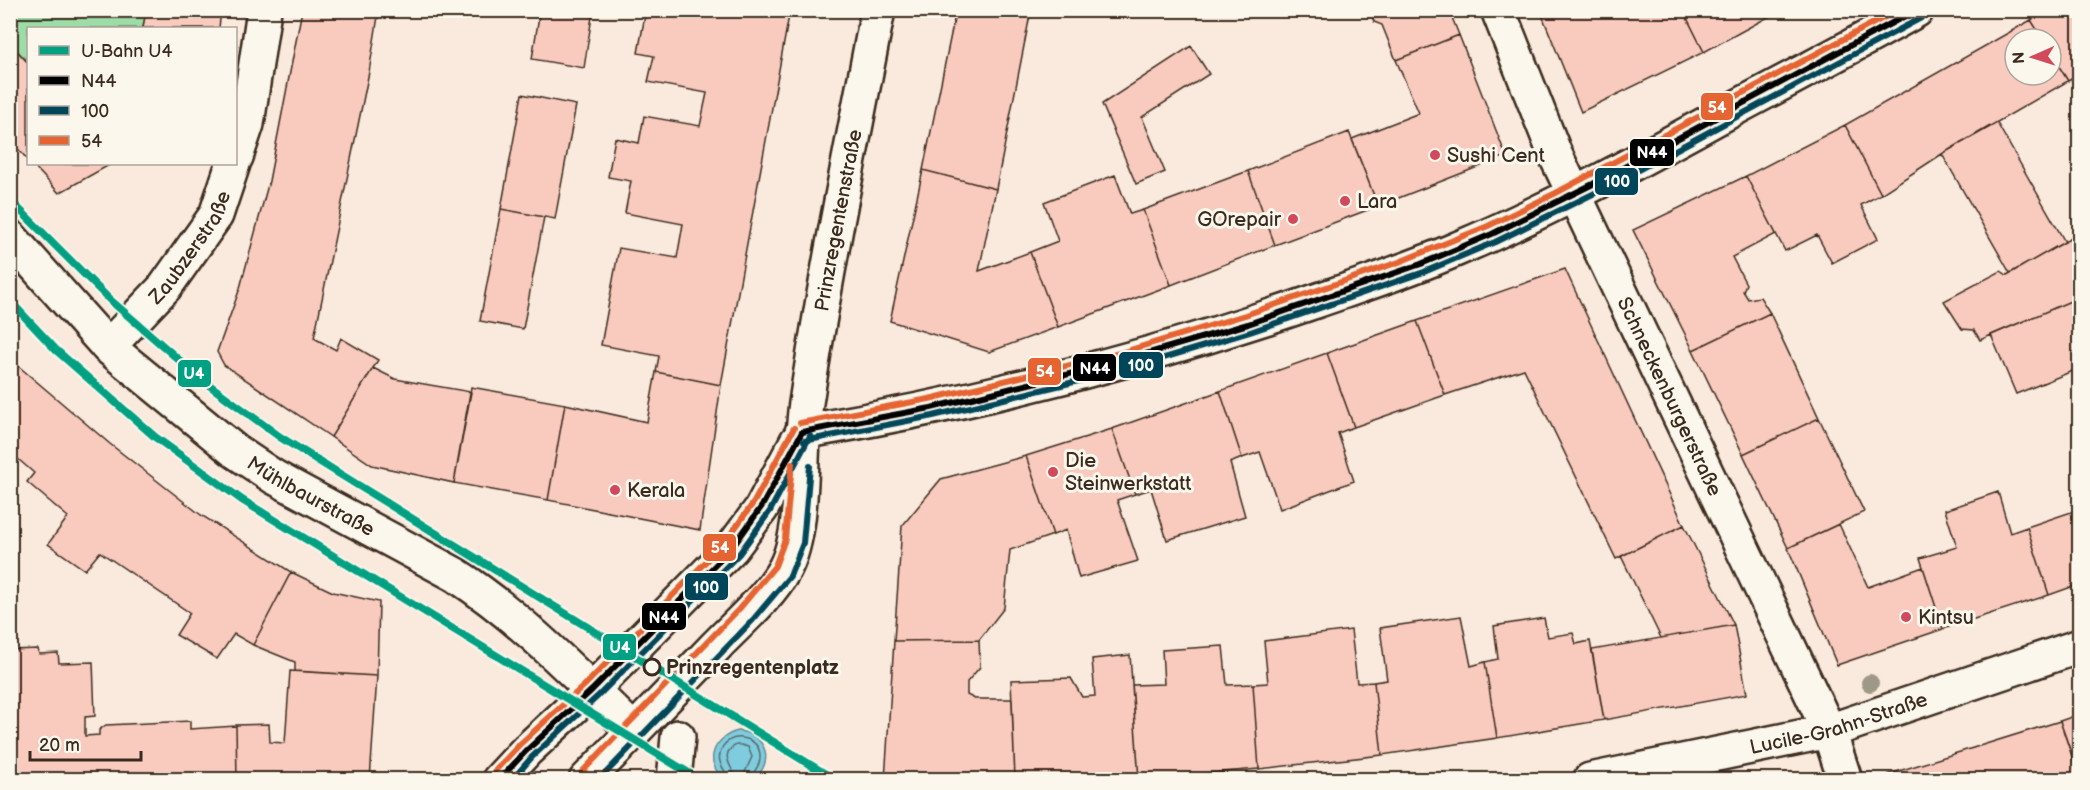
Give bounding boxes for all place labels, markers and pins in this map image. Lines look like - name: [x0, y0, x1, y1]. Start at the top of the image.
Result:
- place label: Sushi Cent: [1447, 144, 1545, 168]
- marker: Sushi Cent: [1428, 148, 1442, 162]
- place label: Lara: [1357, 190, 1397, 214]
- marker: Lara: [1338, 194, 1352, 208]
- place label: GOrepair: [1197, 208, 1282, 232]
- marker: GOrepair: [1286, 212, 1300, 226]
- place label: Die Steinwerkstatt: [1065, 449, 1192, 496]
- marker: Die Steinwerkstatt: [1046, 465, 1060, 479]
- place label: Kerala: [627, 479, 685, 503]
- marker: Kerala: [608, 483, 622, 497]
- place label: Kintsu: [1918, 606, 1974, 630]
- marker: Kintsu: [1899, 610, 1913, 624]
- place label: Prinzregentenplatz: [666, 656, 839, 680]
- marker: Prinzregentenplatz: [643, 658, 661, 676]

